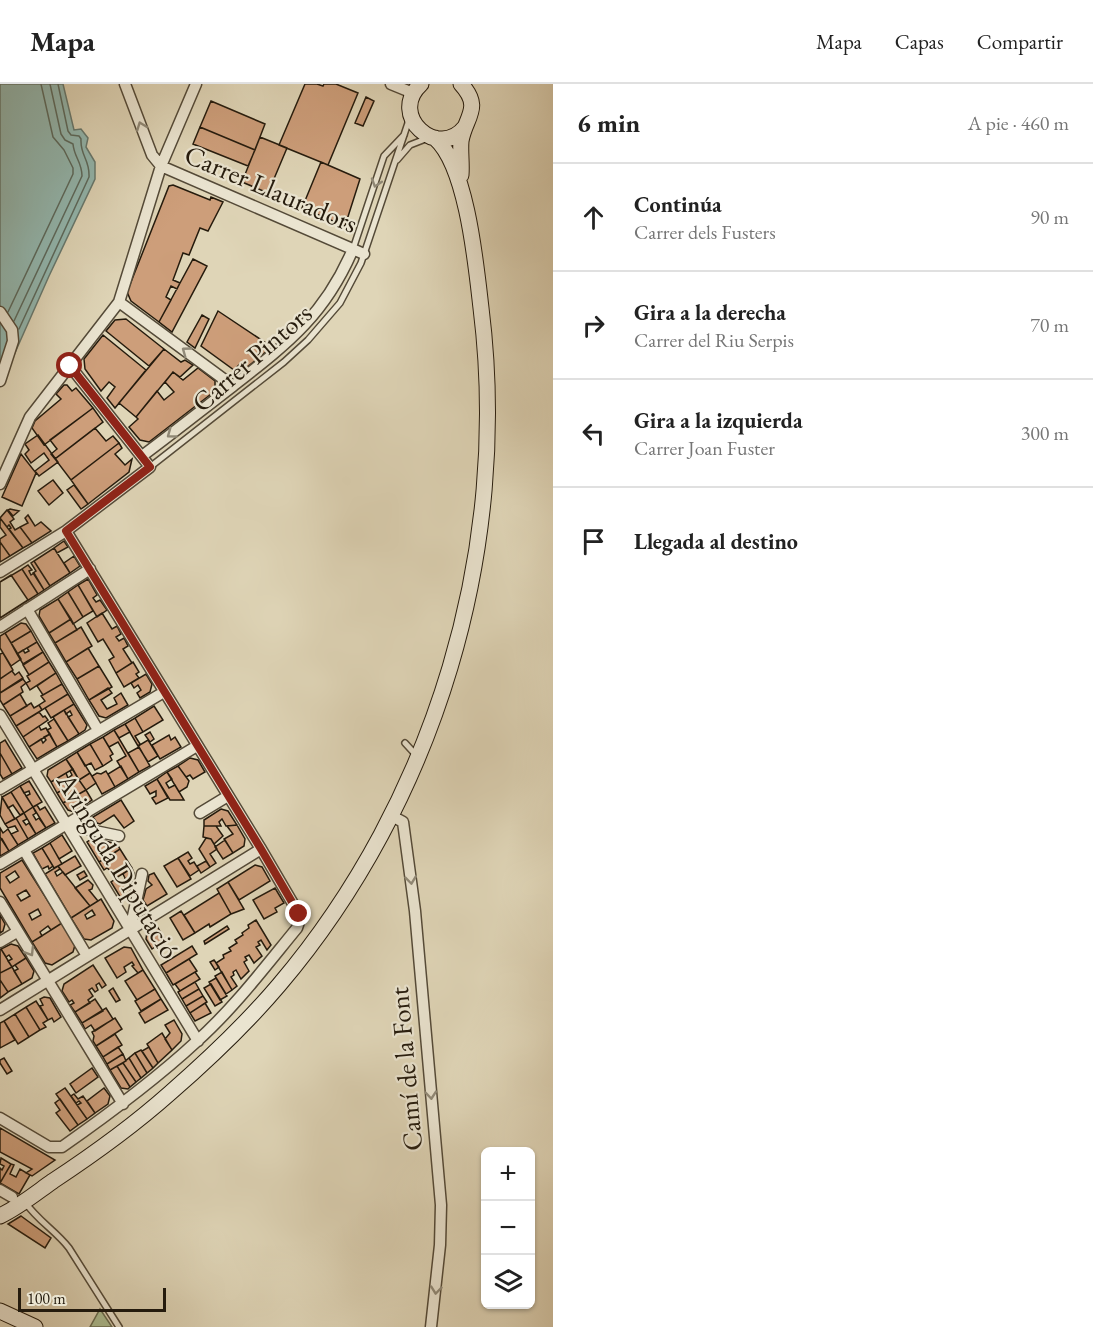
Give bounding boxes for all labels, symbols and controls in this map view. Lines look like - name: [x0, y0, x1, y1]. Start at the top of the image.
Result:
- text: Mapa: [30, 23, 95, 59]
- text: Mapa: [816, 28, 862, 55]
- text: Capas: [895, 28, 944, 55]
- text: Compartir: [977, 28, 1063, 55]
- text: 6 min: [577, 106, 640, 140]
- text: A pie · 460 m: [968, 110, 1069, 136]
- one-way arrow: [136, 121, 148, 132]
- street label: Carrer Llauradors: [179, 136, 363, 241]
- one-way arrow: [370, 177, 383, 188]
- text: Continúa: [634, 190, 722, 219]
- icon: ahead: [577, 201, 610, 234]
- text: 90 m: [1030, 204, 1069, 230]
- text: Carrer dels Fusters: [634, 219, 776, 245]
- street label: Carrer Pintors: [184, 296, 319, 419]
- text: Gira a la derecha: [634, 298, 786, 327]
- icon: right: [577, 309, 610, 342]
- text: 70 m: [1030, 312, 1069, 338]
- text: Carrer del Riu Serpis: [634, 327, 794, 353]
- one-way arrow: [181, 347, 192, 358]
- route start: [56, 352, 82, 378]
- text: Gira a la izquierda: [634, 406, 803, 435]
- icon: left: [577, 417, 610, 450]
- text: 300 m: [1021, 420, 1069, 446]
- one-way arrow: [167, 427, 178, 438]
- text: Carrer Joan Fuster: [634, 435, 775, 461]
- icon: arrive: [577, 525, 610, 558]
- text: Llegada al destino: [634, 527, 798, 556]
- street label: Avinguda Diputació: [49, 766, 188, 965]
- one-way arrow: [404, 876, 417, 885]
- route end: [285, 900, 311, 926]
- one-way arrow: [22, 946, 34, 956]
- street label: Camí de la Font: [381, 985, 430, 1152]
- one-way arrow: [424, 1091, 437, 1100]
- map controls: [481, 1147, 535, 1309]
- button: +: [481, 1147, 535, 1201]
- button: −: [481, 1201, 535, 1255]
- button: layers: [481, 1255, 535, 1309]
- scale bar: [18, 1285, 166, 1312]
- one-way arrow: [430, 1285, 442, 1294]
- text: 100 m: [27, 1288, 66, 1309]

